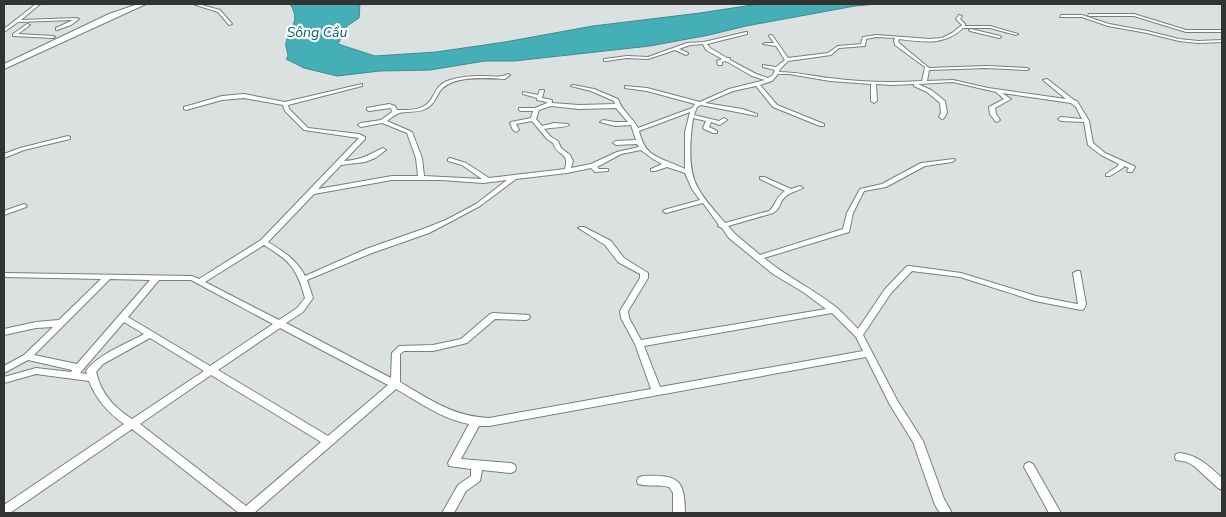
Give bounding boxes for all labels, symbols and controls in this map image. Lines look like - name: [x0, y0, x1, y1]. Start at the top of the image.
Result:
- water label: Sông Cầu: [287, 23, 347, 42]

